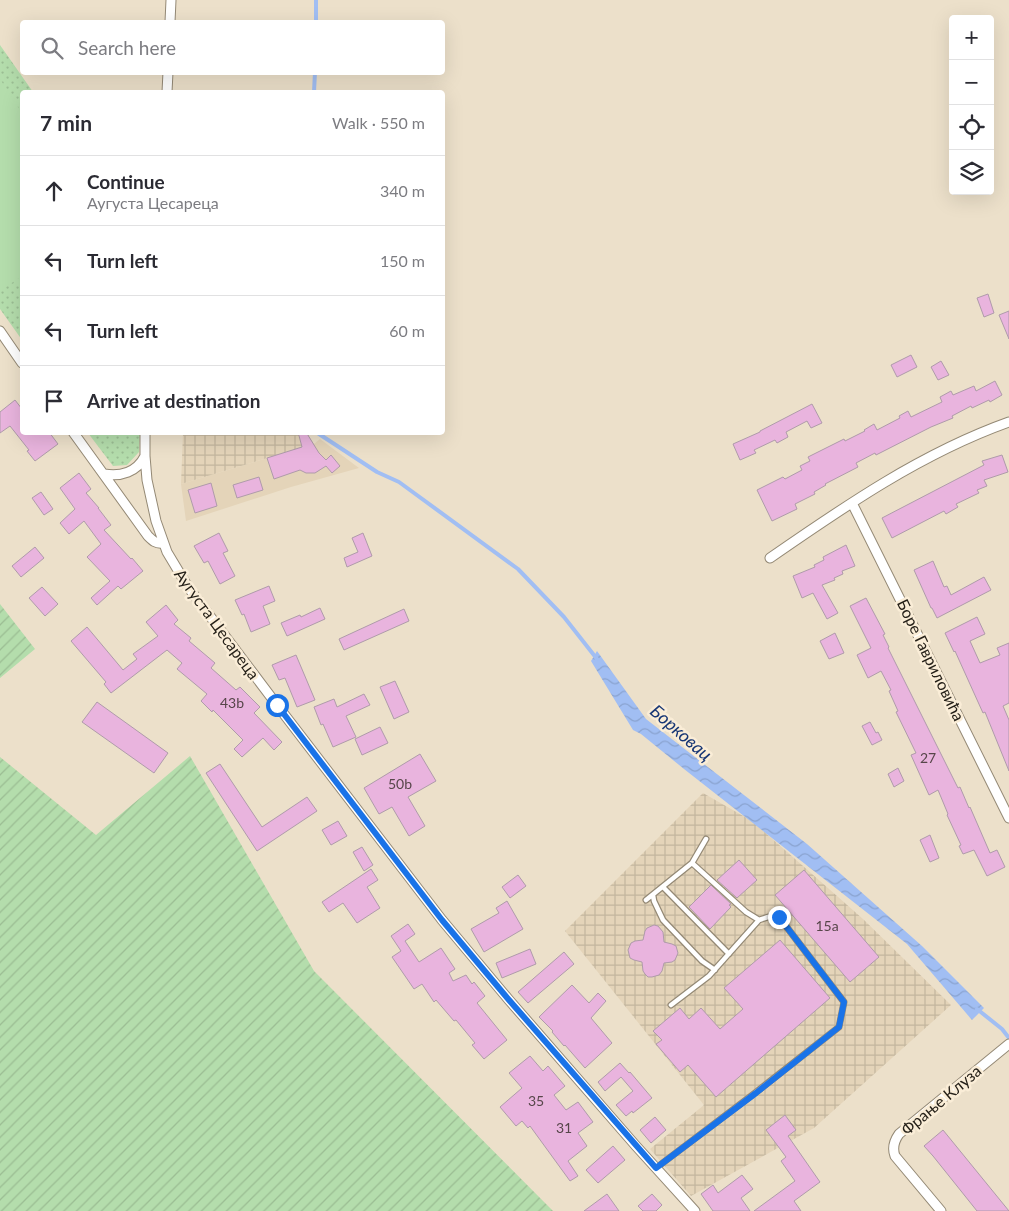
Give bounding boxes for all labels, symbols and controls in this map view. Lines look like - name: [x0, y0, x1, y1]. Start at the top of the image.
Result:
- map controls: [949, 15, 994, 195]
- button: +: [949, 15, 994, 60]
- search box: [20, 20, 445, 75]
- icon: search: [38, 34, 66, 62]
- text: Search here: [78, 36, 176, 59]
- button: −: [949, 60, 994, 105]
- button: locate: [949, 105, 994, 150]
- text: 7 min: [40, 110, 92, 135]
- text: Walk · 550 m: [332, 113, 425, 132]
- button: layers: [949, 150, 994, 195]
- text: Continue: [87, 170, 165, 193]
- icon: ahead: [40, 177, 68, 205]
- text: 340 m: [380, 181, 425, 200]
- text: Аугуста Цесареца: [87, 193, 219, 212]
- icon: left: [40, 247, 68, 275]
- text: Turn left: [87, 249, 158, 272]
- text: 150 m: [380, 251, 425, 270]
- icon: left: [40, 317, 68, 345]
- text: Turn left: [87, 319, 158, 342]
- text: 60 m: [389, 321, 425, 340]
- icon: arrive: [40, 387, 68, 415]
- text: Arrive at destination: [87, 389, 260, 412]
- street label: Аугуста Цесареца: [171, 565, 264, 683]
- street label: Боре Гавриловића: [894, 596, 969, 724]
- house number: 43b: [220, 694, 244, 711]
- route start: [266, 694, 289, 717]
- water label: Борковац: [646, 699, 717, 765]
- house number: 27: [920, 749, 936, 766]
- house number: 50b: [388, 775, 412, 792]
- route end: [768, 906, 791, 929]
- house number: 15a: [815, 917, 839, 934]
- street label: Фрање Клуза: [897, 1061, 984, 1138]
- house number: 35: [528, 1092, 544, 1109]
- house number: 31: [556, 1119, 572, 1136]

